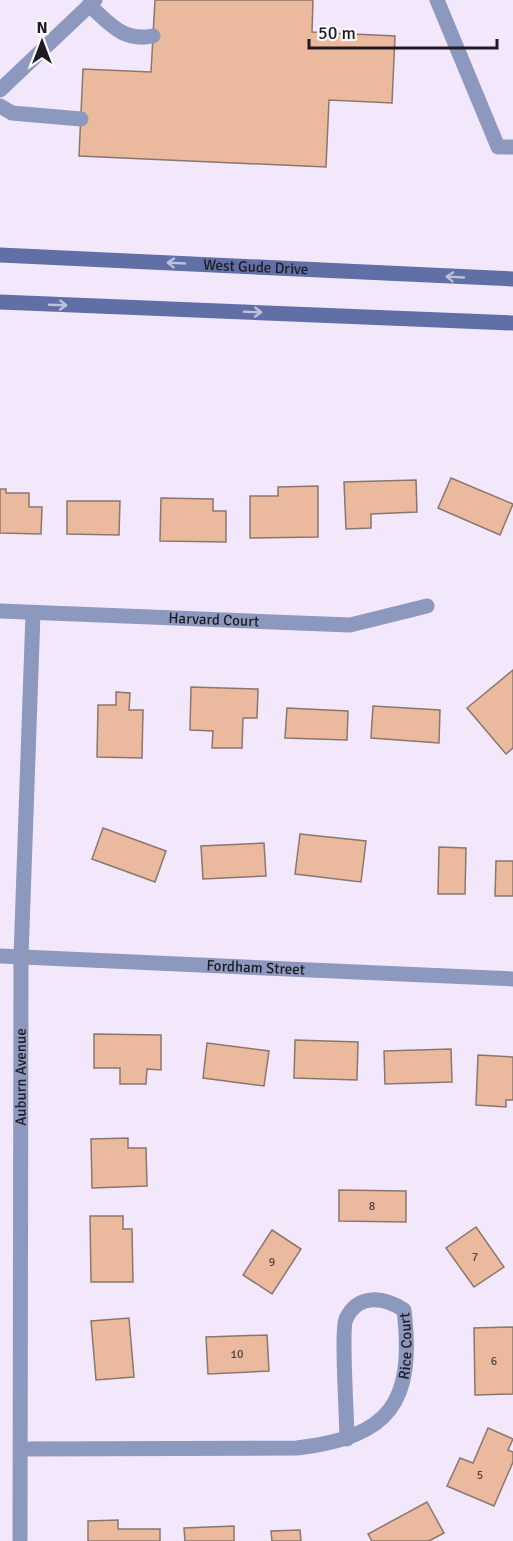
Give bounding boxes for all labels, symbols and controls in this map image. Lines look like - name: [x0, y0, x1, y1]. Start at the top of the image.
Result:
- north arrow: [12, 12, 72, 72]
- scale bar: [309, 12, 496, 50]
- text: N: [36, 18, 48, 38]
- text: 50 m: [318, 22, 356, 44]
- street label: West Gude Drive: [203, 256, 309, 278]
- one-way arrow: [166, 258, 186, 269]
- one-way arrow: [445, 271, 465, 282]
- one-way arrow: [48, 299, 68, 310]
- one-way arrow: [243, 307, 263, 318]
- street label: Harvard Court: [168, 609, 260, 630]
- street label: Fordham Street: [206, 956, 305, 979]
- street label: Auburn Avenue: [12, 1028, 30, 1126]
- house number: 8: [369, 1199, 375, 1214]
- house number: 7: [472, 1250, 478, 1265]
- house number: 9: [269, 1255, 275, 1270]
- street label: Rice Court: [394, 1312, 415, 1381]
- house number: 10: [231, 1347, 243, 1362]
- house number: 6: [491, 1354, 497, 1369]
- house number: 5: [477, 1468, 483, 1483]

